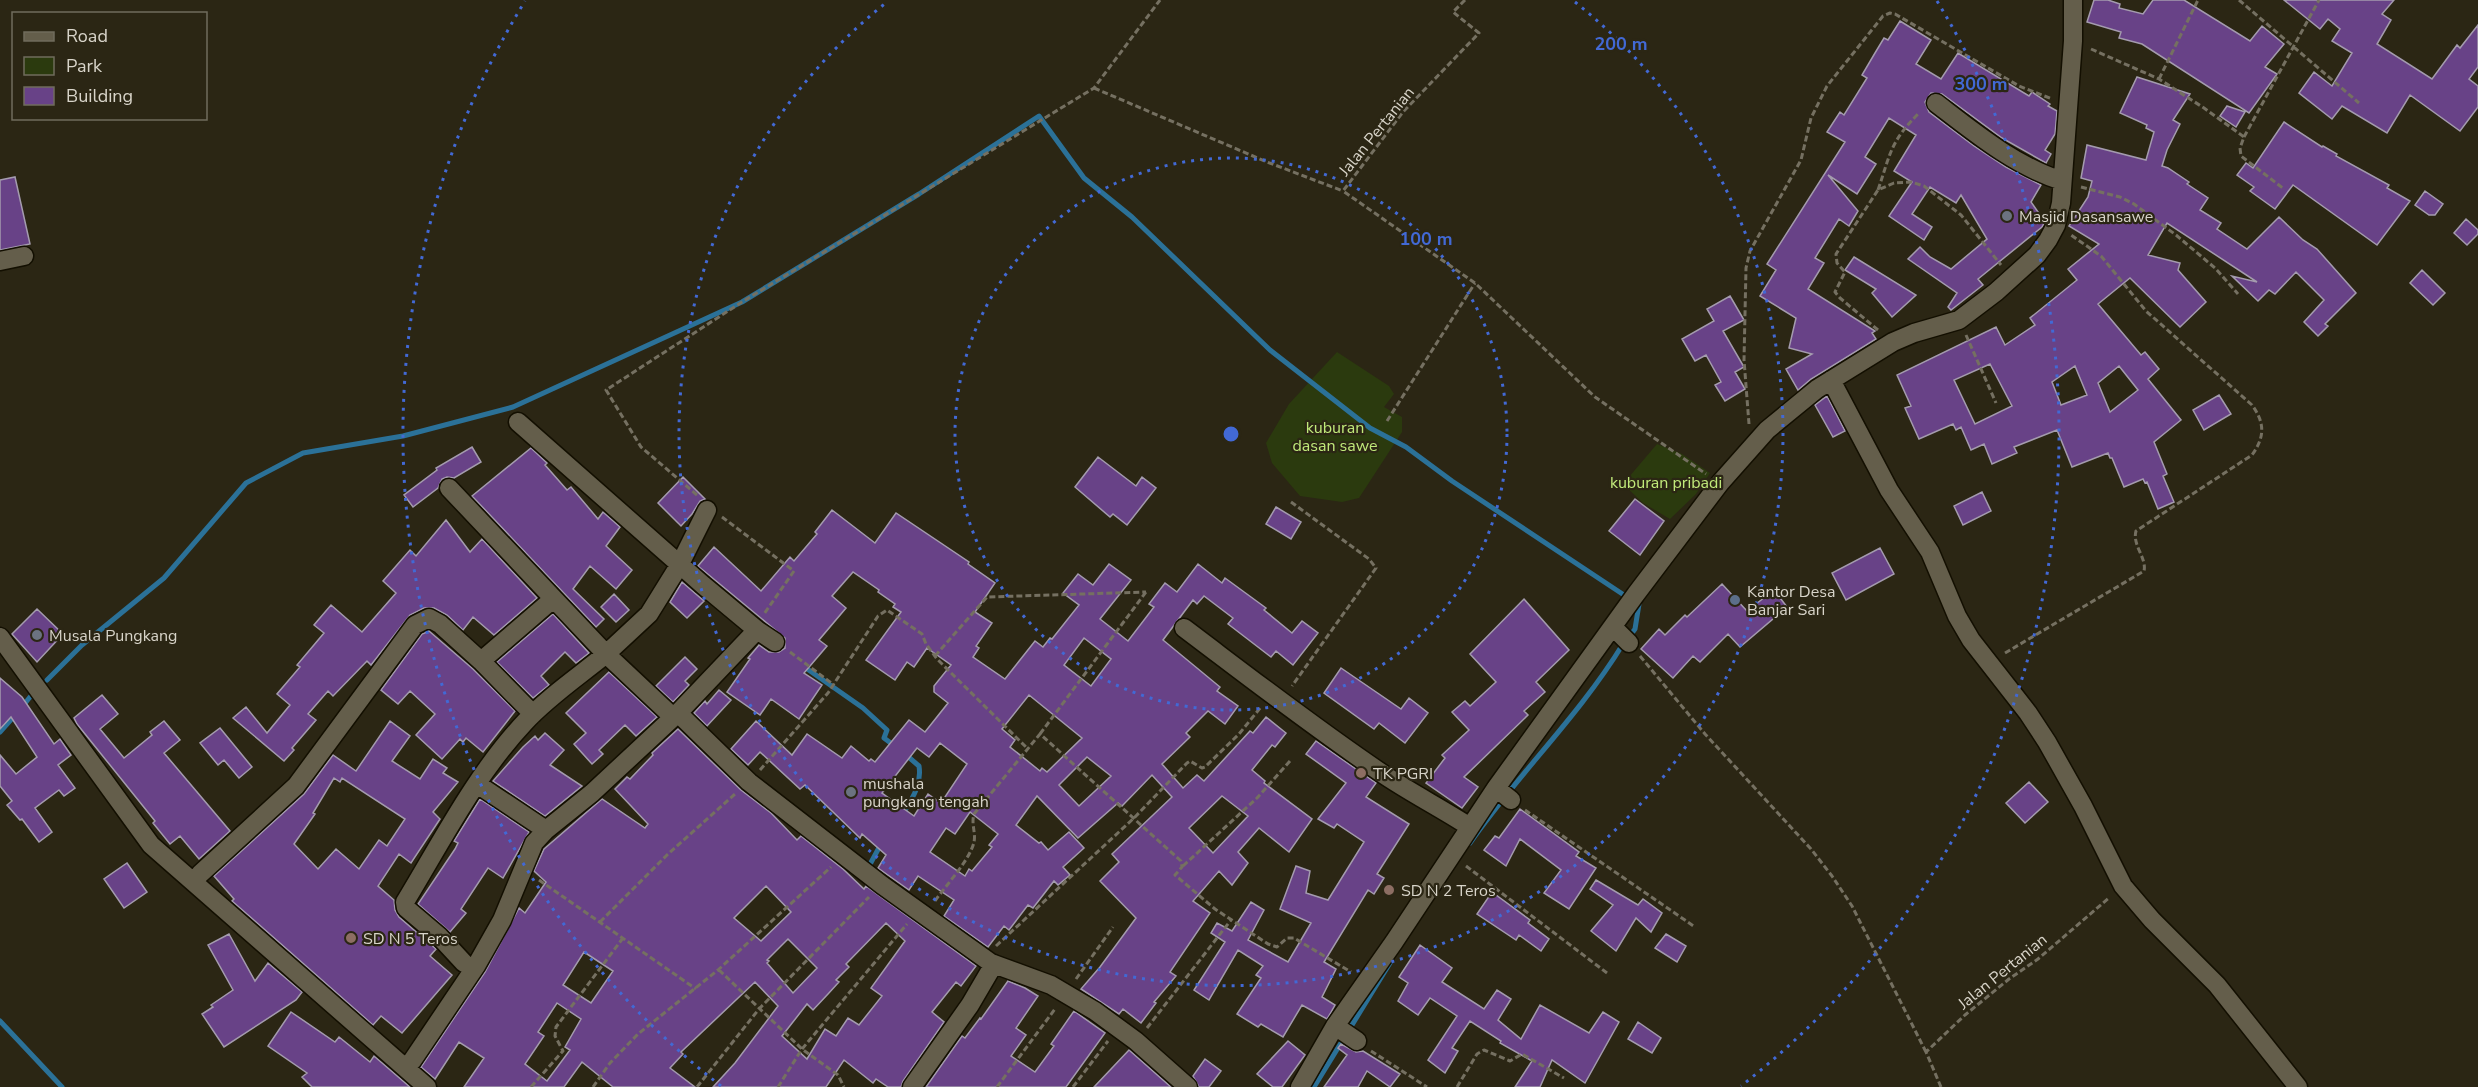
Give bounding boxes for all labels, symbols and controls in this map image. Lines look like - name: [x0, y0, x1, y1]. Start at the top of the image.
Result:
- legend: [12, 12, 207, 120]
- text: Road: [66, 24, 108, 48]
- text: 200 m: [1594, 32, 1648, 56]
- text: Park: [66, 54, 103, 78]
- text: 300 m: [1954, 72, 2008, 96]
- street label: Jalan Pertanian: [1333, 82, 1420, 182]
- text: Building: [66, 84, 133, 108]
- place label: Masjid Dasansawe: [2019, 206, 2153, 228]
- marker: Masjid Dasansawe: [2000, 209, 2014, 223]
- text: 100 m: [1399, 227, 1453, 251]
- park label: kuburan dasan sawe: [1292, 417, 1378, 457]
- centre of rings: [1221, 424, 1241, 444]
- park label: kuburan pribadi: [1610, 472, 1722, 494]
- place label: Kantor Desa Banjar Sari: [1747, 581, 1835, 621]
- marker: Kantor Desa Banjar Sari: [1728, 593, 1742, 607]
- place label: Musala Pungkang: [49, 625, 178, 647]
- marker: Musala Pungkang: [30, 628, 44, 642]
- place label: TK PGRI: [1373, 763, 1433, 785]
- marker: TK PGRI: [1354, 766, 1368, 780]
- place label: mushala pungkang tengah: [863, 773, 989, 813]
- marker: mushala pungkang tengah: [844, 785, 858, 799]
- place label: SD N 2 Teros: [1401, 880, 1496, 902]
- marker: SD N 2 Teros: [1382, 883, 1396, 897]
- place label: SD N 5 Teros: [363, 928, 458, 950]
- street label: Jalan Pertanian: [1953, 929, 2052, 1015]
- marker: SD N 5 Teros: [344, 931, 358, 945]

